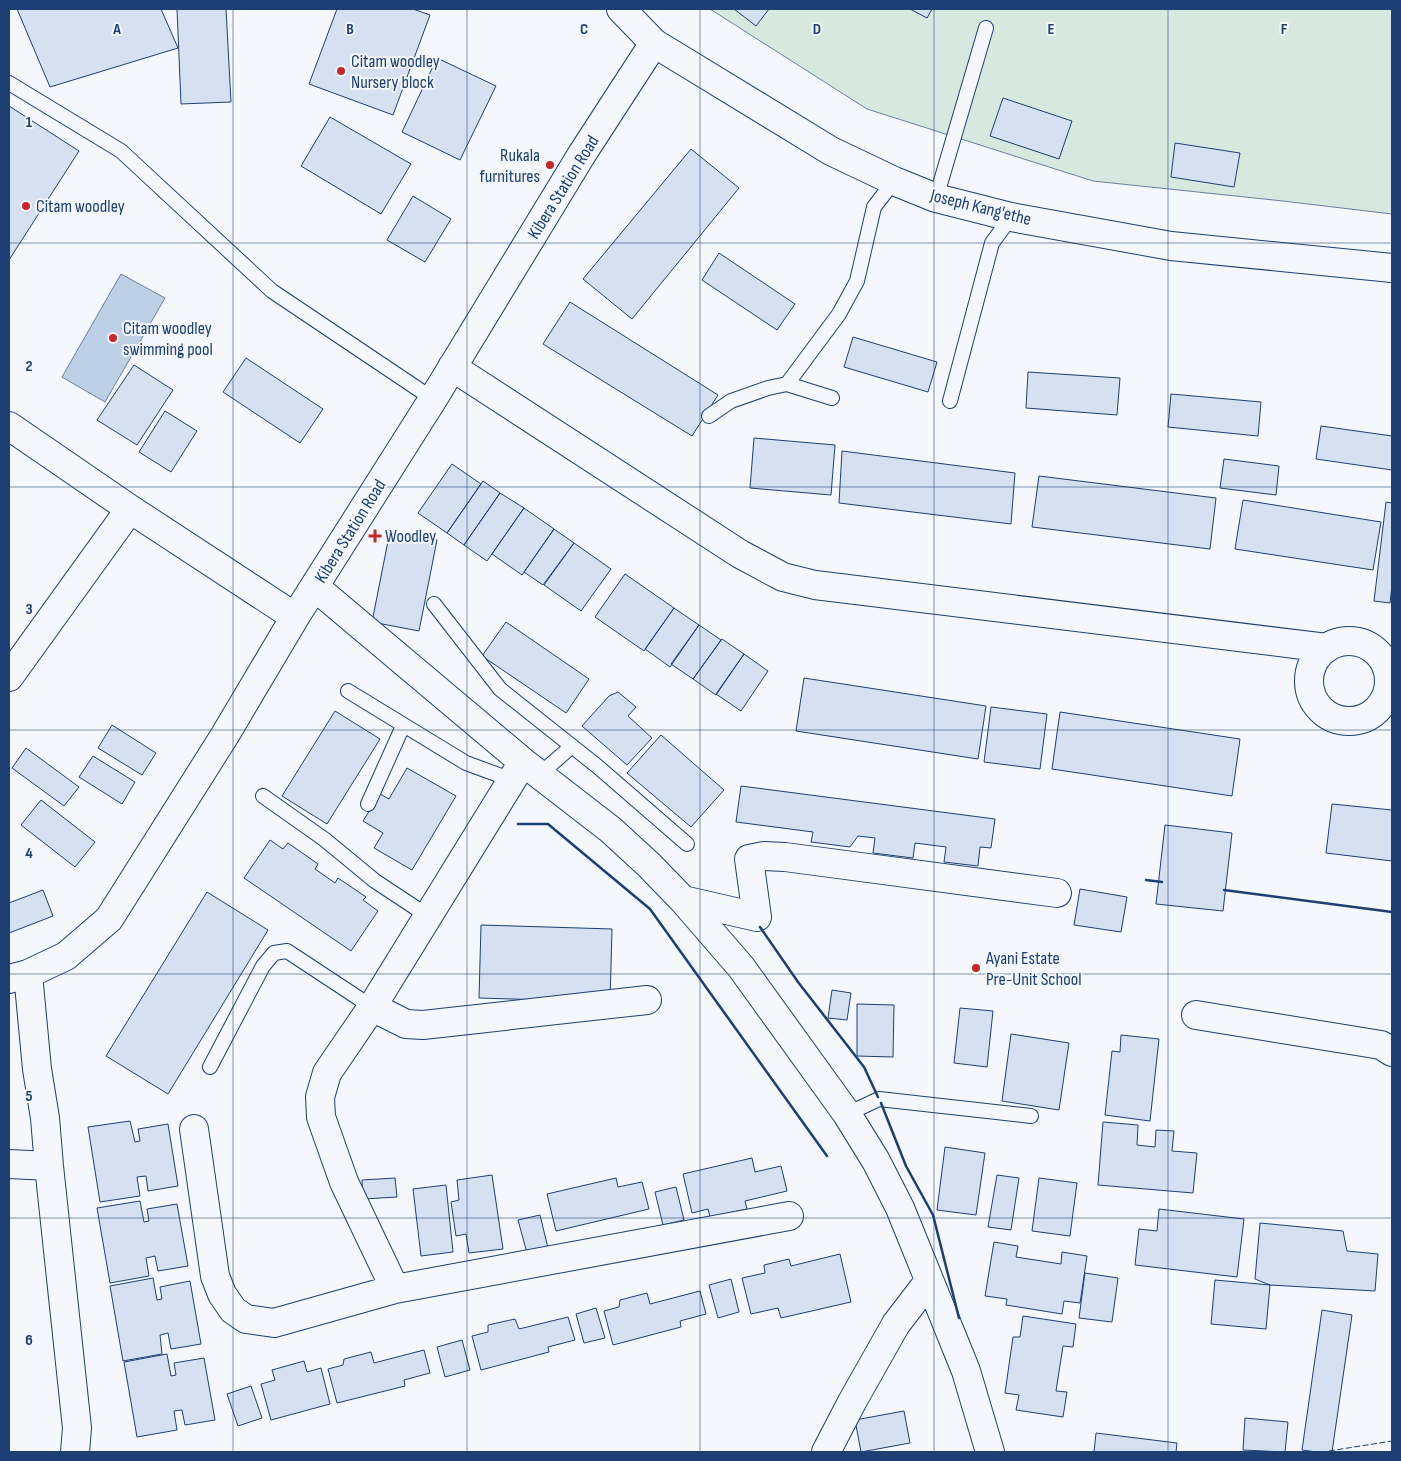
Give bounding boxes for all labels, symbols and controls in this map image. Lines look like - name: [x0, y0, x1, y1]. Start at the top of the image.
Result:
- text: A: [112, 20, 121, 39]
- text: B: [346, 20, 354, 39]
- text: C: [580, 20, 588, 39]
- text: D: [813, 20, 821, 39]
- text: E: [1048, 20, 1055, 39]
- text: F: [1281, 20, 1288, 39]
- place label: Citam woodley Nursery block: [351, 51, 440, 93]
- marker: Citam woodley Nursery block: [335, 65, 347, 77]
- text: 1: [26, 113, 33, 132]
- street label: Kibera Station Road: [523, 132, 604, 243]
- place label: Rukala furnitures: [479, 145, 540, 187]
- marker: Rukala furnitures: [544, 159, 556, 171]
- street label: Joseph Kang'ethe: [927, 185, 1033, 230]
- place label: Citam woodley: [36, 196, 125, 217]
- marker: Citam woodley: [20, 200, 32, 212]
- place label: Citam woodley swimming pool: [123, 318, 213, 360]
- marker: Citam woodley swimming pool: [107, 332, 119, 344]
- text: 2: [25, 357, 33, 376]
- street label: Kibera Station Road: [310, 476, 391, 587]
- place label: Woodley: [385, 526, 436, 547]
- marker: Woodley: [369, 530, 381, 542]
- text: 3: [25, 600, 33, 619]
- text: 4: [25, 844, 33, 863]
- place label: Ayani Estate Pre-Unit School: [985, 948, 1082, 990]
- marker: Ayani Estate Pre-Unit School: [970, 962, 982, 974]
- text: 5: [25, 1087, 33, 1106]
- text: 6: [25, 1331, 33, 1350]

